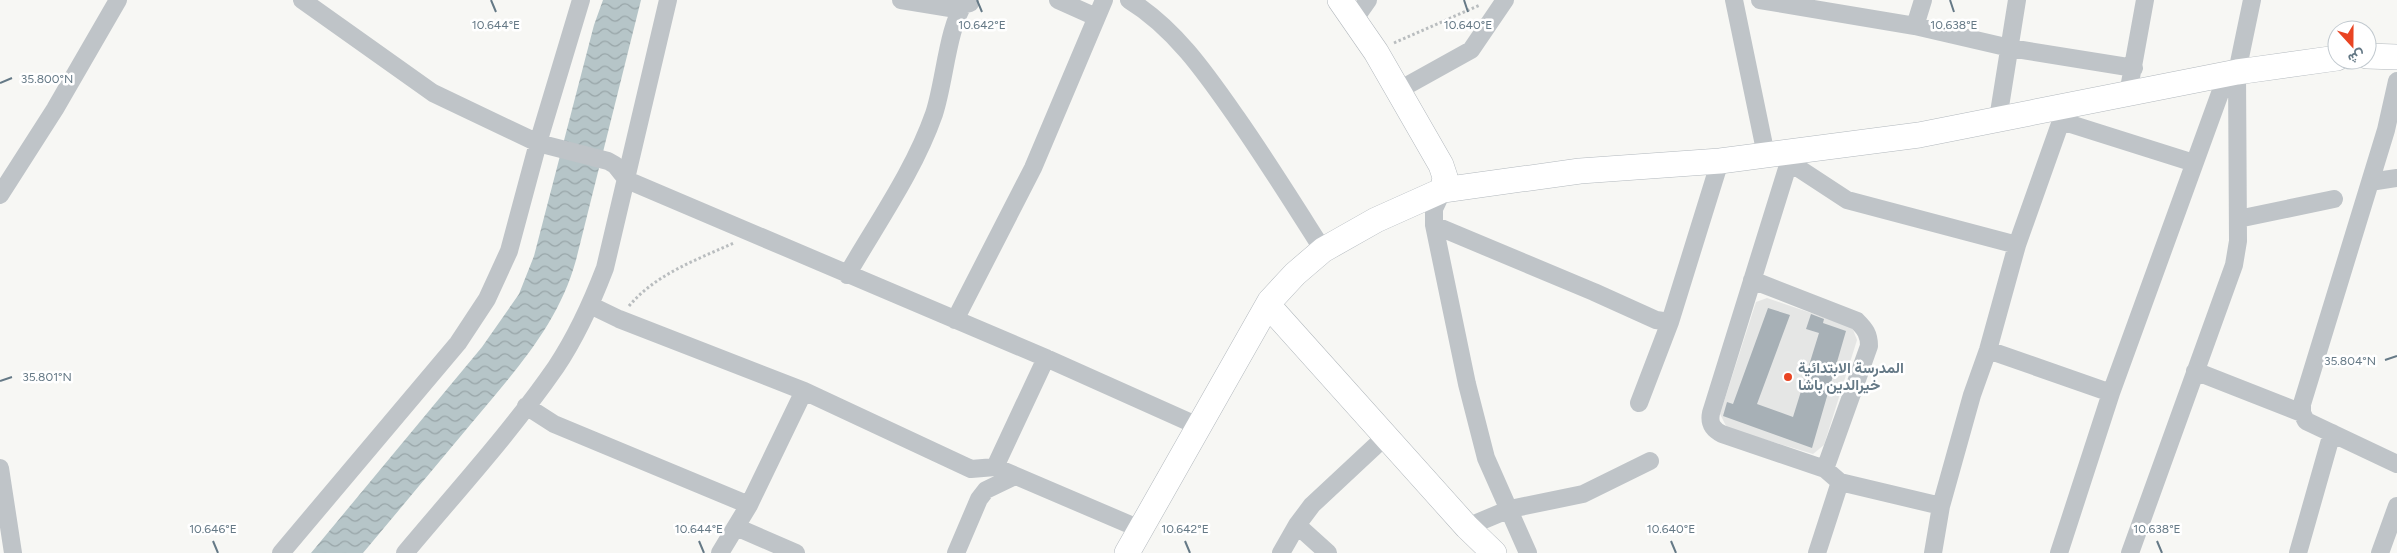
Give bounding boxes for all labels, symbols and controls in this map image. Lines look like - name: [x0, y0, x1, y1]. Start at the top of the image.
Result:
- text: 10.644°E: [472, 18, 520, 32]
- text: 10.642°E: [958, 18, 1006, 32]
- text: 10.640°E: [1444, 18, 1492, 32]
- text: 10.638°E: [1930, 18, 1978, 32]
- north arrow: [2327, 20, 2377, 70]
- text: ش: [2345, 46, 2367, 68]
- text: 35.800°N: [21, 72, 73, 86]
- text: 35.804°N: [2324, 354, 2376, 368]
- place label: المدرسة الابتدائية خيرالدين باشا: [1798, 359, 1904, 394]
- text: 35.801°N: [22, 370, 72, 384]
- marker: المدرسة الابتدائية خيرالدين باشا: [1782, 371, 1794, 383]
- text: 10.646°E: [189, 522, 237, 536]
- text: 10.644°E: [675, 522, 723, 536]
- text: 10.642°E: [1161, 522, 1209, 536]
- text: 10.640°E: [1647, 522, 1695, 536]
- text: 10.638°E: [2133, 522, 2181, 536]

